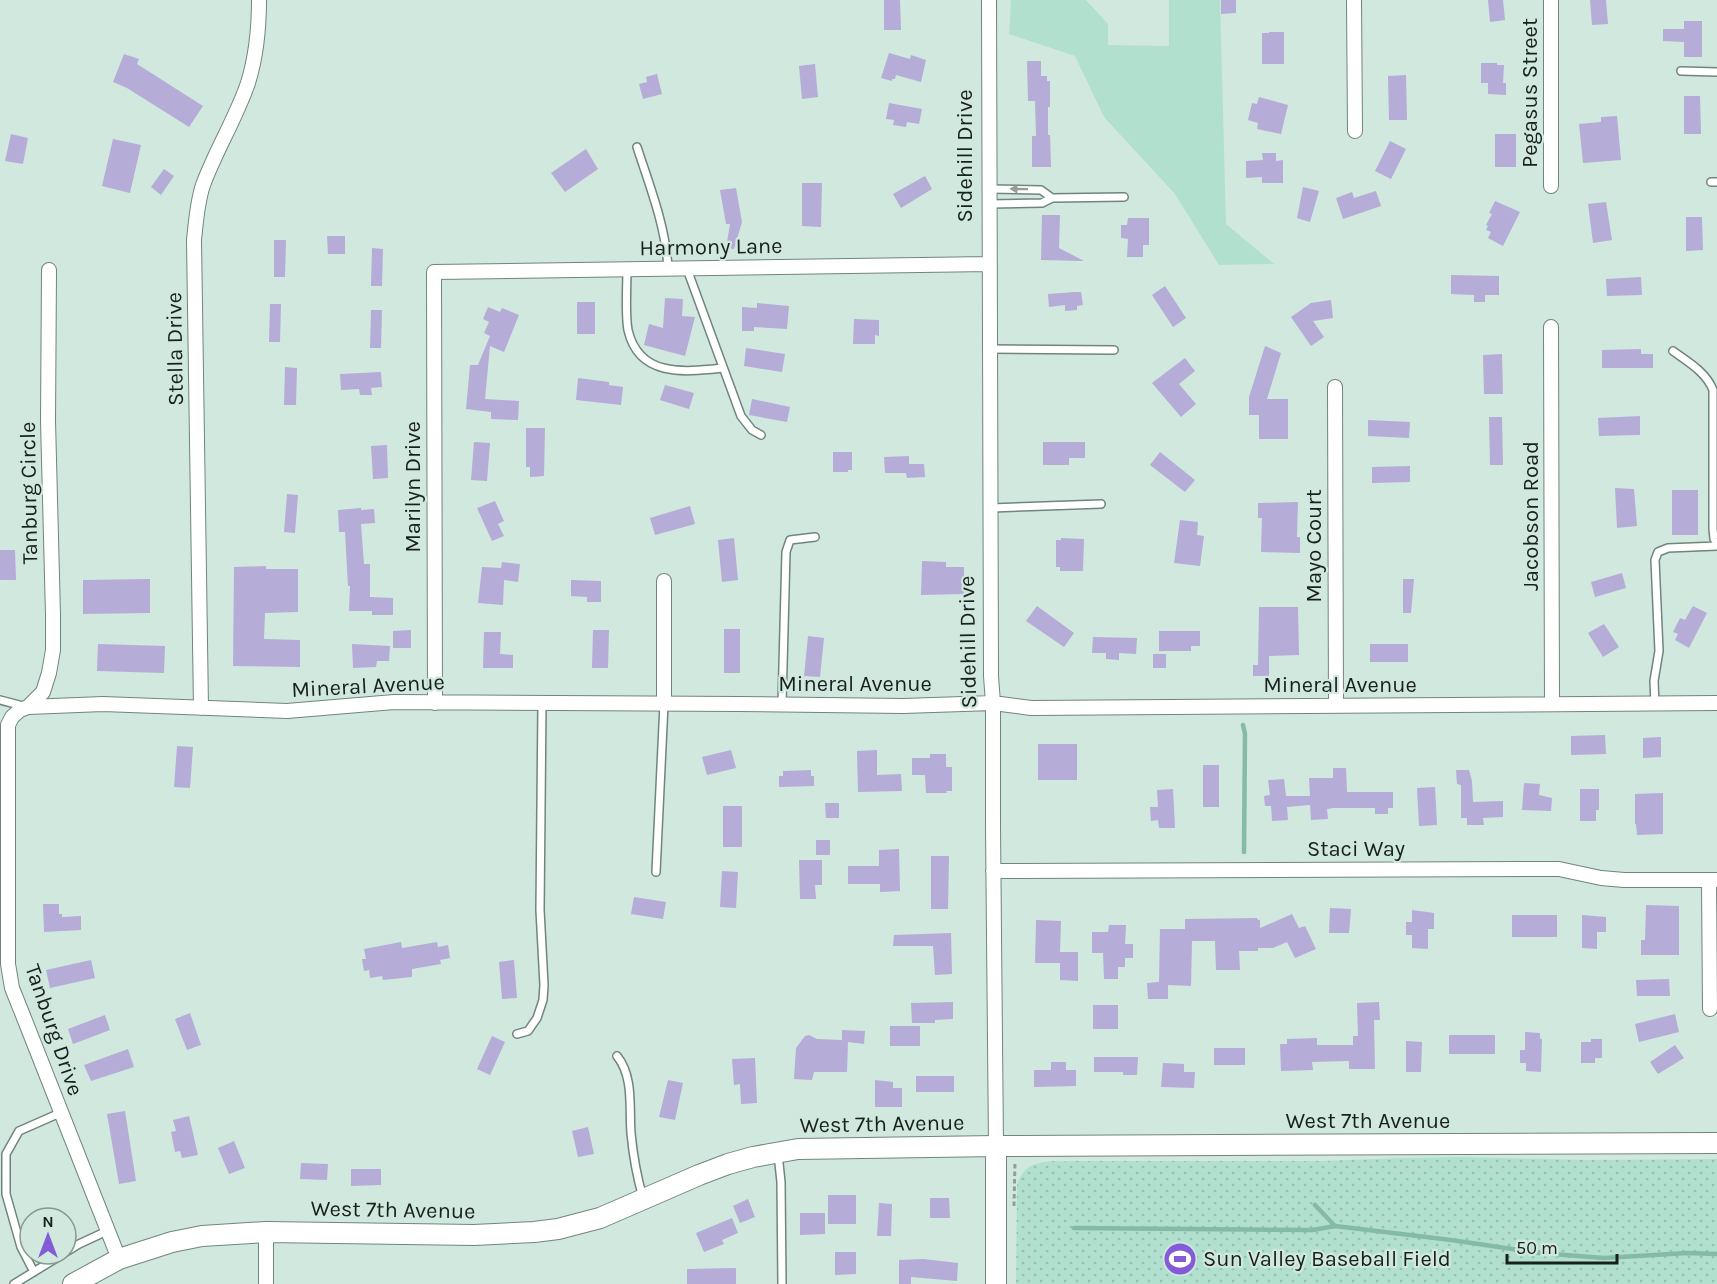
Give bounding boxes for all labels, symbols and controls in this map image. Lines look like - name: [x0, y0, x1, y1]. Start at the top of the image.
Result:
- street label: Pegasus Street: [1517, 18, 1543, 168]
- street label: Sidehill Drive: [952, 90, 978, 222]
- one-way arrow: [1009, 184, 1028, 194]
- street label: Harmony Lane: [639, 233, 783, 261]
- street label: Stella Drive: [161, 292, 189, 406]
- street label: Tanburg Circle: [15, 421, 43, 565]
- street label: Marilyn Drive: [400, 421, 426, 553]
- street label: Jacobson Road: [1518, 441, 1544, 591]
- street label: Mayo Court: [1301, 489, 1327, 603]
- street label: Sidehill Drive: [954, 575, 982, 709]
- street label: Mineral Avenue: [291, 669, 445, 703]
- street label: Mineral Avenue: [778, 671, 932, 697]
- street label: Mineral Avenue: [1263, 672, 1417, 698]
- street label: Staci Way: [1307, 836, 1405, 862]
- street label: Tanburg Drive: [19, 961, 89, 1099]
- street label: West 7th Avenue: [1286, 1108, 1450, 1134]
- street label: West 7th Avenue: [799, 1110, 965, 1138]
- street label: West 7th Avenue: [310, 1196, 476, 1224]
- north arrow: [18, 1206, 78, 1266]
- text: N: [42, 1212, 54, 1231]
- scale bar: [1507, 1227, 1616, 1265]
- text: 50 m: [1516, 1237, 1558, 1259]
- sports icon: Sun Valley Baseball Field: [1162, 1241, 1198, 1277]
- place label: Sun Valley Baseball Field: [1203, 1246, 1451, 1272]

